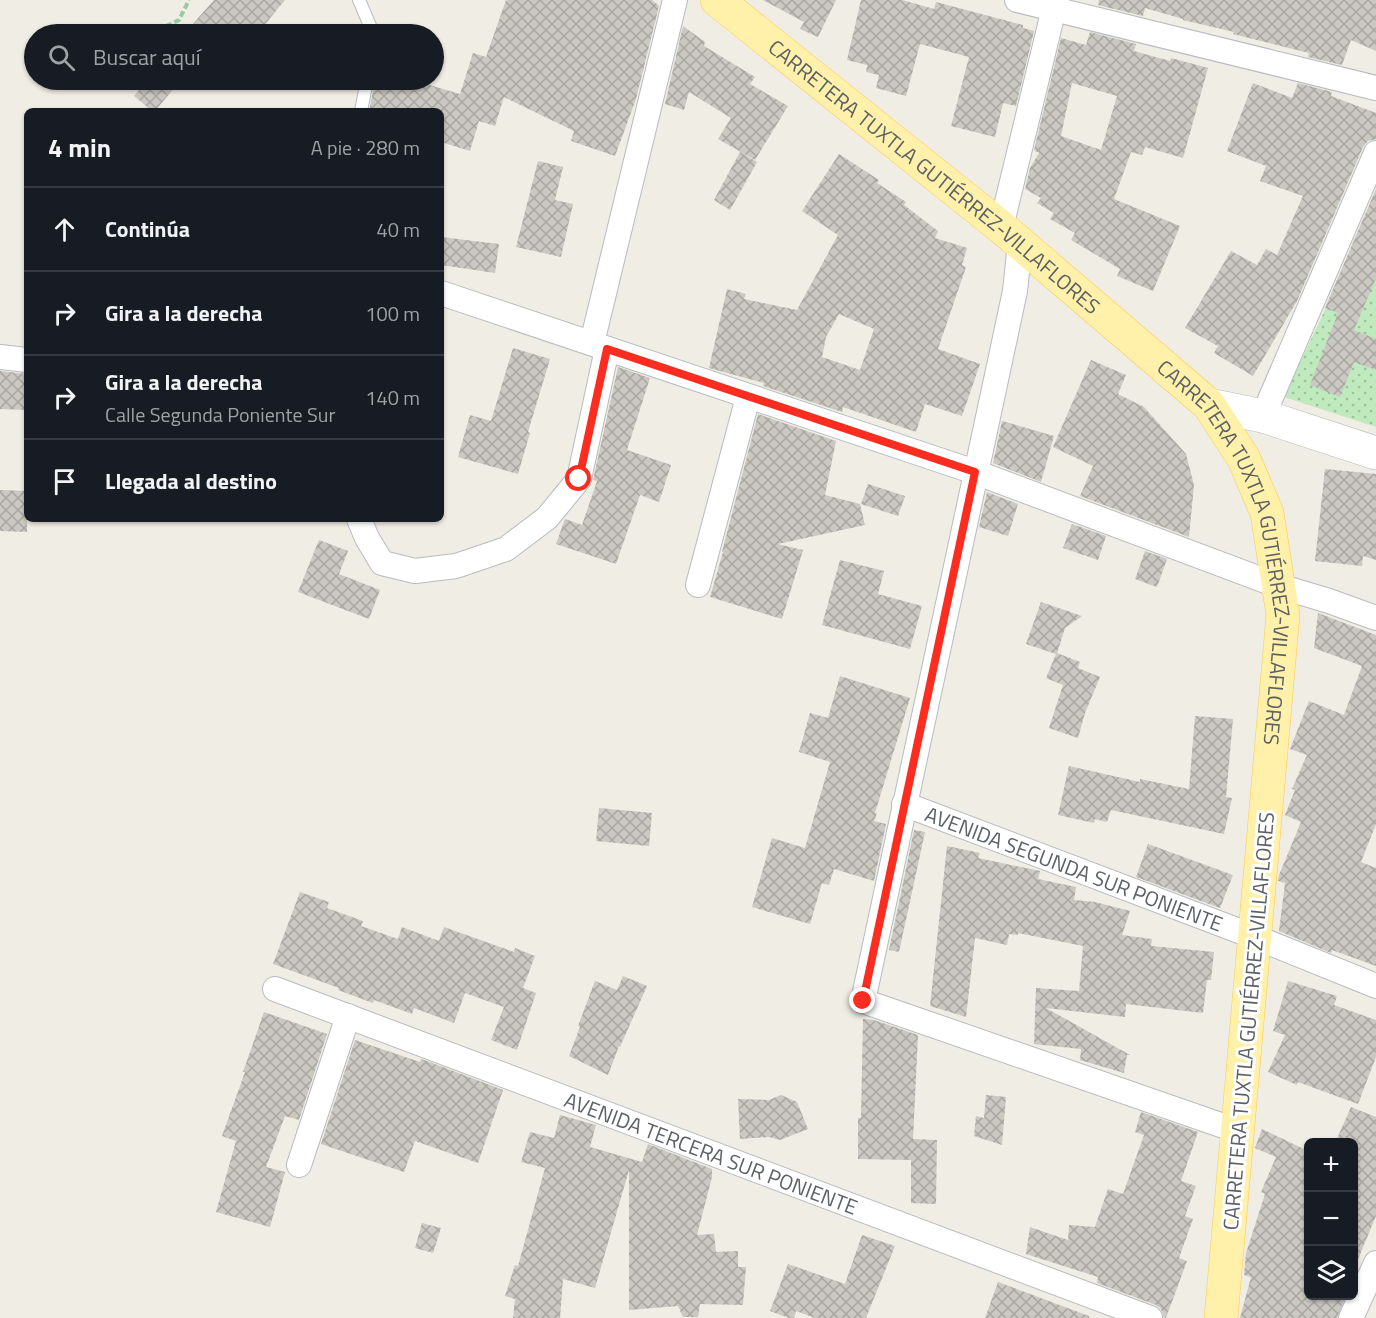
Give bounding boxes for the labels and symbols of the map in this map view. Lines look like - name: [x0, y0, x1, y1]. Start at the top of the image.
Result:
- street label: CARRETERA TUXTLA GUTIÉRREZ-VILLAFLORES: [762, 31, 1108, 321]
- street label: CARRETERA TUXTLA GUTIÉRREZ-VILLAFLORES: [1150, 352, 1299, 746]
- route start: [565, 465, 591, 491]
- street label: AVENIDA SEGUNDA SUR PONIENTE: [921, 798, 1228, 939]
- street label: CARRETERA TUXTLA GUTIÉRREZ-VILLAFLORES: [1214, 810, 1282, 1232]
- route end: [849, 987, 875, 1013]
- street label: AVENIDA TERCERA SUR PONIENTE: [560, 1083, 862, 1223]

